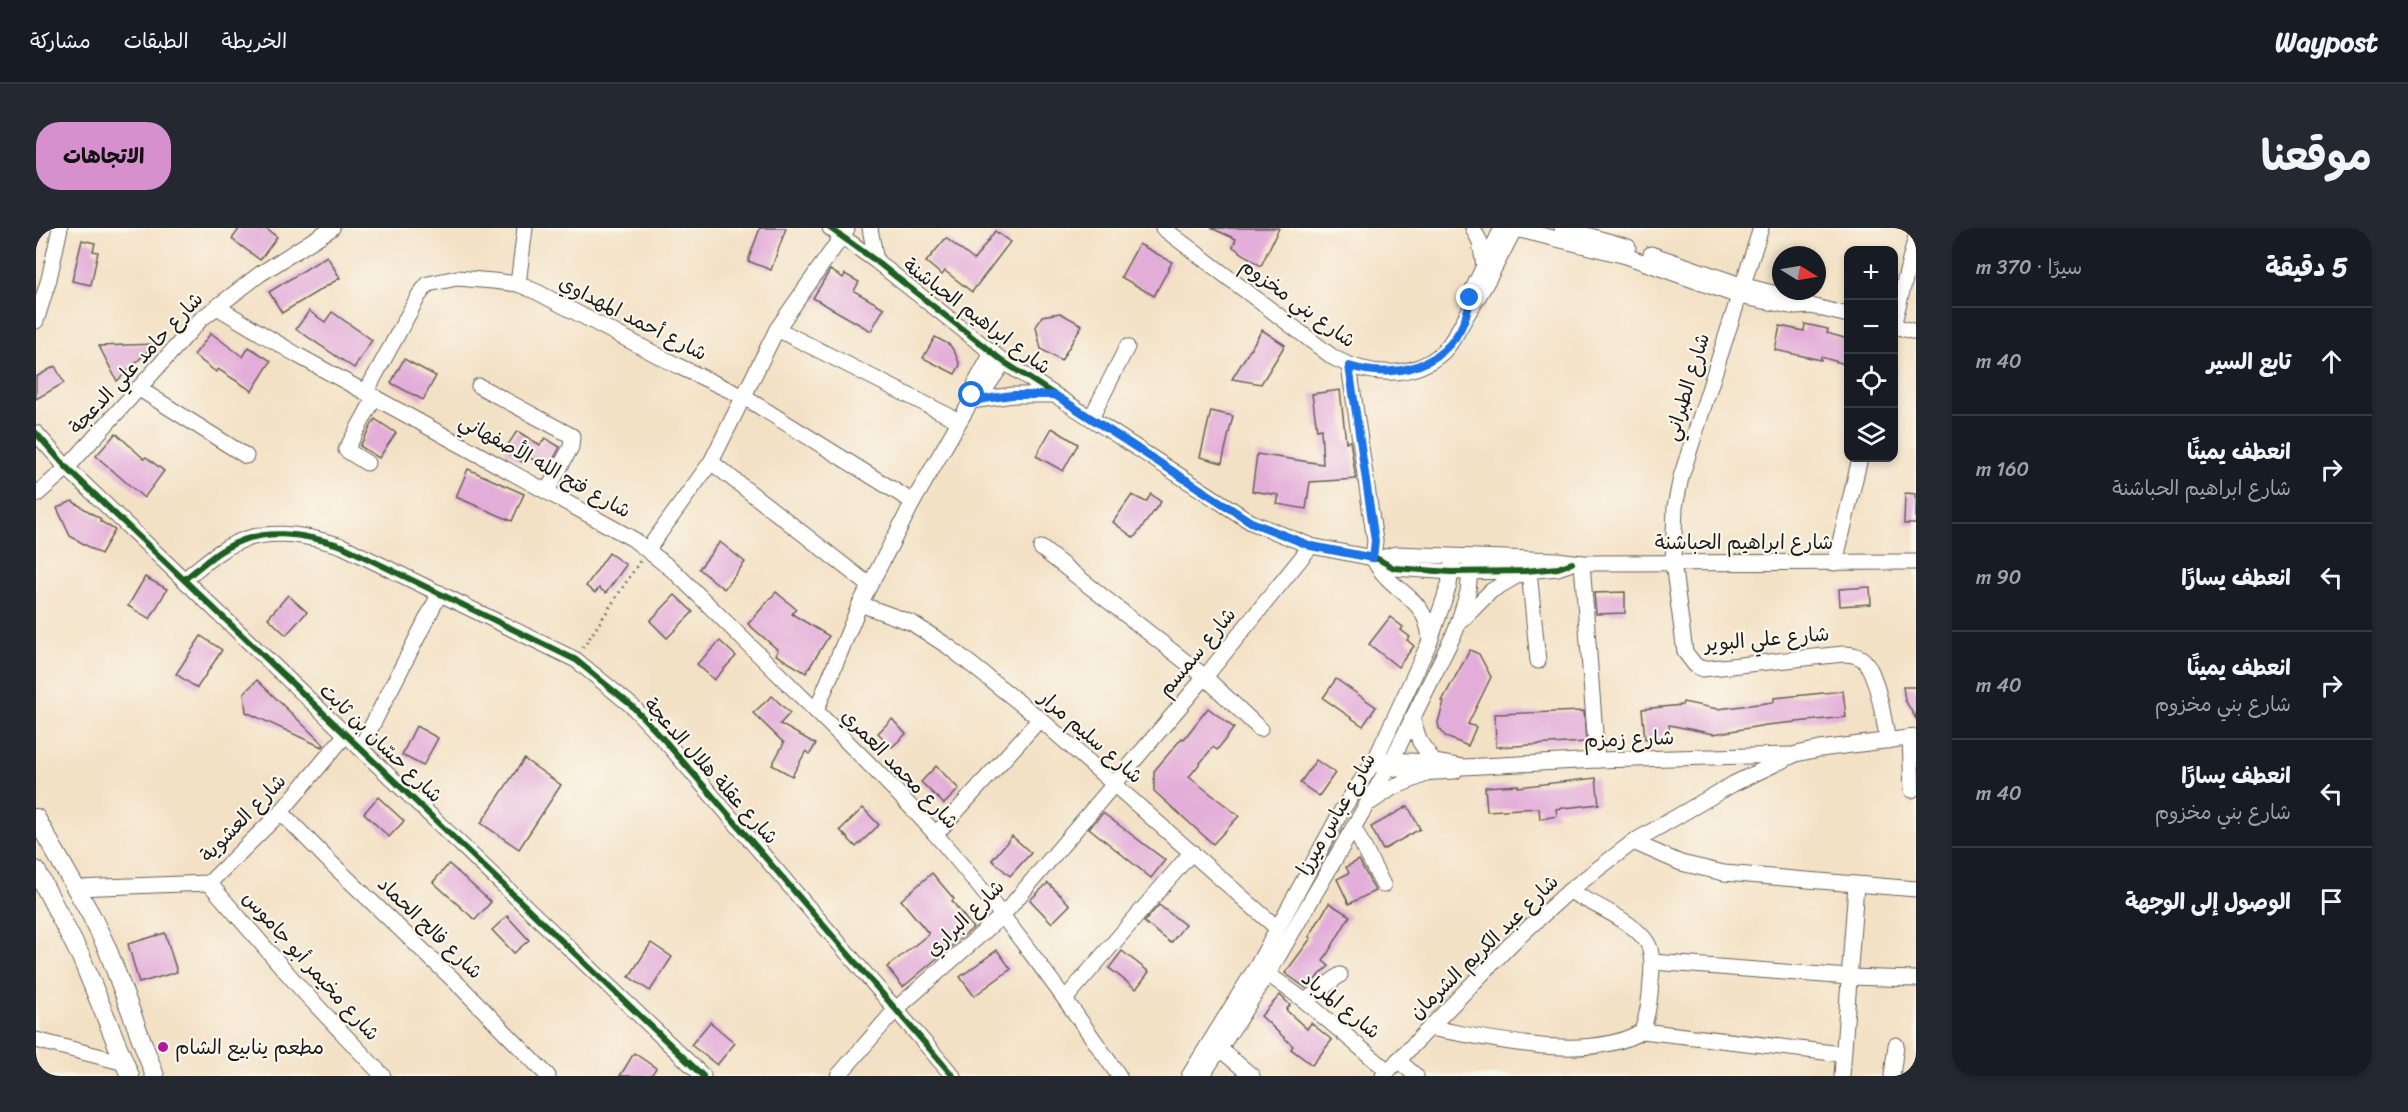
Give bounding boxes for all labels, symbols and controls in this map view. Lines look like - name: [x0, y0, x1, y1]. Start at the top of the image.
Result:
- text: Waypost: [2275, 17, 2378, 66]
- text: مشاركة: [30, 22, 91, 60]
- text: الطبقات: [124, 22, 189, 60]
- text: الخريطة: [222, 22, 287, 60]
- text: موقعنا: [2261, 119, 2372, 193]
- button: الاتجاهات: [36, 122, 171, 190]
- text: 5 دقيقة: [2265, 244, 2348, 290]
- north arrow: [1772, 246, 1826, 300]
- map controls: [1844, 246, 1898, 462]
- button: +: [1844, 246, 1898, 300]
- street label: شارع ابراهيم الحباشنة: [895, 248, 1059, 384]
- street label: شارع بني مخزوم: [1233, 249, 1363, 357]
- text: سيرًا · 370 m: [1976, 250, 2082, 285]
- street label: شارع أحمد المهداوي: [553, 265, 713, 371]
- street label: شارع حامد علي الدعجة: [60, 283, 212, 443]
- route end: [1456, 284, 1482, 310]
- button: −: [1844, 300, 1898, 354]
- street label: شارع الطبراني: [1654, 329, 1720, 445]
- text: تابع السير: [2207, 342, 2291, 381]
- text: 40 m: [1976, 344, 2022, 379]
- icon: ahead: [2315, 345, 2348, 378]
- button: locate: [1844, 354, 1898, 408]
- route start: [958, 381, 984, 407]
- street label: شارع فتح الله الأصفهاني: [452, 404, 638, 528]
- button: layers: [1844, 408, 1898, 462]
- text: انعطف يمينًا: [2187, 432, 2291, 471]
- text: 160 m: [1976, 452, 2029, 487]
- icon: right: [2315, 453, 2348, 486]
- text: شارع ابراهيم الحباشنة: [2112, 471, 2291, 506]
- street label: شارع ابراهيم الحباشنة: [1655, 525, 1833, 560]
- text: انعطف يسارًا: [2181, 558, 2291, 597]
- text: 90 m: [1976, 560, 2022, 595]
- icon: left: [2315, 561, 2348, 594]
- street label: شارع سمسم: [1149, 599, 1245, 705]
- street label: شارع علي البوير: [1701, 616, 1831, 662]
- text: انعطف يمينًا: [2187, 648, 2291, 687]
- text: 40 m: [1976, 668, 2022, 703]
- icon: right: [2315, 669, 2348, 702]
- street label: شارع حسّان بن ثابت: [311, 674, 451, 812]
- street label: شارع سليم مرار: [1029, 680, 1151, 793]
- text: شارع بني مخزوم: [2155, 687, 2291, 722]
- street label: شارع عقلة هلال الدعجة: [635, 689, 787, 853]
- street label: شارع محمد العمري: [833, 700, 967, 838]
- street label: شارع زمزم: [1583, 720, 1675, 758]
- street label: شارع عباس ميرزا: [1287, 746, 1385, 882]
- text: انعطف يسارًا: [2181, 756, 2291, 795]
- street label: شارع العشوية: [191, 765, 295, 871]
- text: 40 m: [1976, 776, 2022, 811]
- icon: left: [2315, 777, 2348, 810]
- text: شارع بني مخزوم: [2155, 795, 2291, 830]
- street label: شارع عبد الكريم الشرمان: [1401, 866, 1567, 1028]
- street label: شارع فالح الحماد: [369, 868, 491, 988]
- street label: شارع البراري: [917, 871, 1013, 965]
- text: الوصول إلى الوجهة: [2125, 882, 2291, 921]
- street label: شارع مخيمر أبو جاموس: [233, 883, 389, 1049]
- icon: arrive: [2315, 885, 2348, 918]
- street label: شارع المرباد: [1293, 962, 1389, 1048]
- place label: مطعم ينابيع الشام: [175, 1030, 324, 1065]
- marker: مطعم ينابيع الشام: [156, 1040, 170, 1054]

